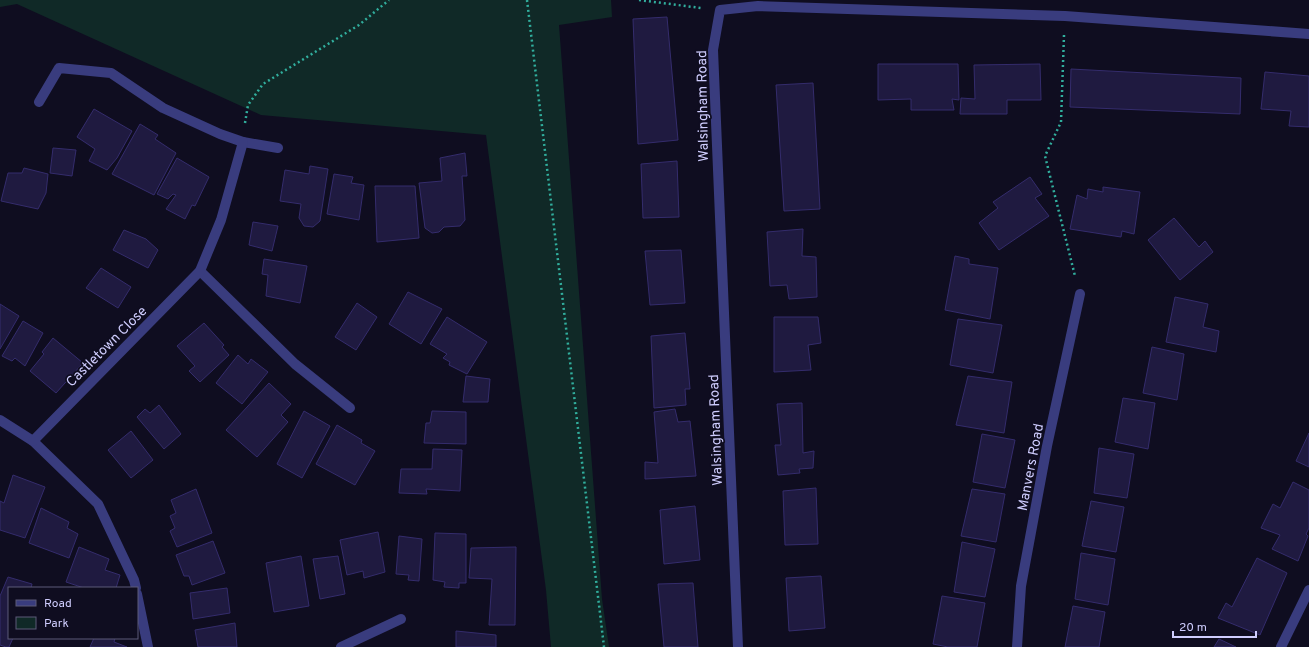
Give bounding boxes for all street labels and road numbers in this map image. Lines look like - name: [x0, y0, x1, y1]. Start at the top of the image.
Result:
- street label: Walsingham Road: [694, 50, 713, 162]
- street label: Castletown Close: [63, 303, 151, 391]
- street label: Walsingham Road: [706, 374, 727, 486]
- street label: Manvers Road: [1015, 422, 1048, 512]

